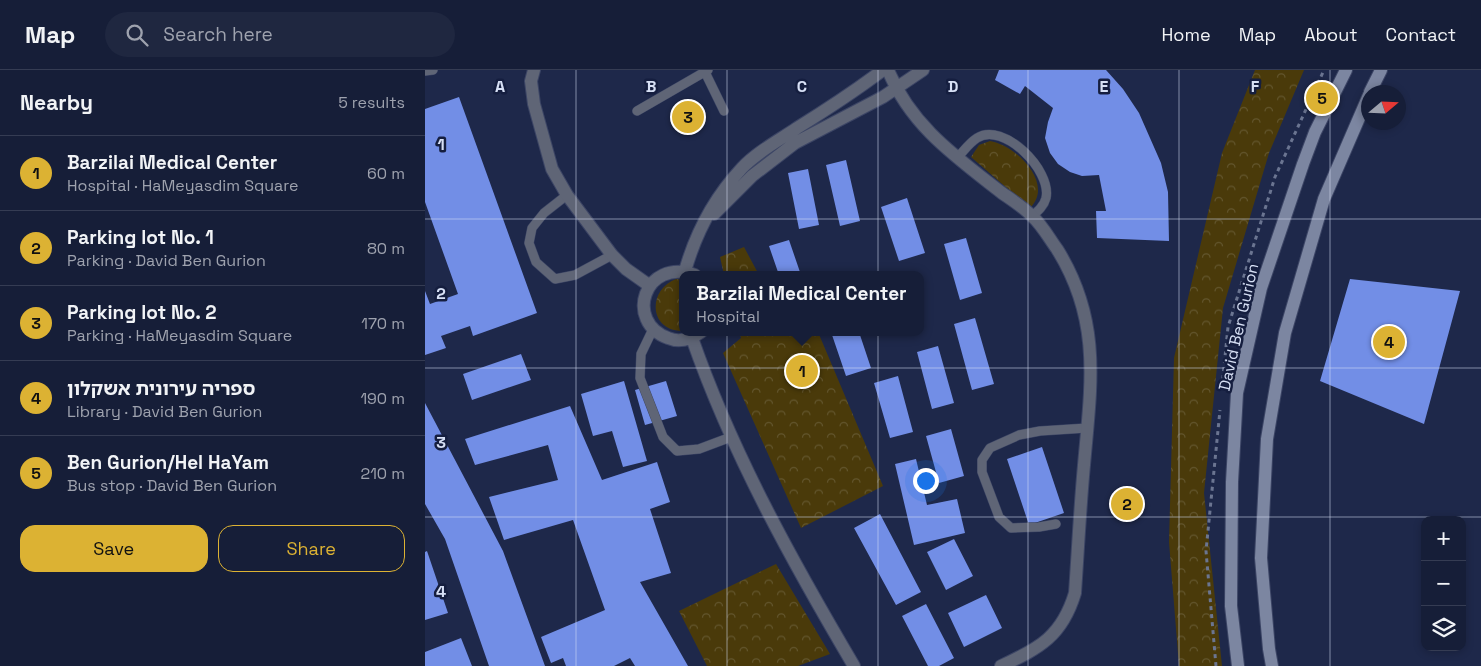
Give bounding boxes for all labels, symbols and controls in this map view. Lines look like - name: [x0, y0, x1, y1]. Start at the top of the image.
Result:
- search box: [105, 12, 455, 57]
- text: Map: [25, 19, 75, 50]
- icon: search: [123, 21, 151, 49]
- text: Search here: [163, 22, 273, 47]
- text: Home: [1162, 23, 1211, 46]
- text: Map: [1239, 23, 1276, 46]
- text: About: [1304, 23, 1358, 46]
- text: Contact: [1386, 23, 1456, 46]
- text: A: [495, 76, 505, 97]
- text: B: [646, 76, 656, 97]
- text: C: [797, 76, 807, 97]
- text: D: [948, 76, 958, 97]
- text: E: [1100, 76, 1109, 97]
- text: F: [1251, 76, 1260, 97]
- pin: 5: [1306, 79, 1338, 117]
- north arrow: [1361, 85, 1406, 130]
- text: Nearby: [20, 89, 93, 116]
- text: 5 results: [338, 92, 405, 113]
- pin: 3: [672, 98, 704, 136]
- text: 1: [437, 134, 445, 155]
- text: Barzilai Medical Center: [67, 150, 277, 175]
- text: 1: [32, 163, 40, 184]
- text: 60 m: [367, 163, 405, 184]
- text: Hospital · HaMeyasdim Square: [67, 175, 298, 196]
- text: Parking lot No. 1: [67, 225, 214, 250]
- text: 2: [31, 238, 41, 259]
- text: 80 m: [367, 238, 405, 259]
- text: Parking · David Ben Gurion: [67, 250, 266, 271]
- street label: David Ben Gurion: [1214, 261, 1263, 393]
- popup: [679, 271, 924, 336]
- text: Barzilai Medical Center: [696, 281, 907, 306]
- text: 2: [436, 283, 446, 304]
- text: Parking lot No. 2: [67, 300, 217, 325]
- text: Hospital: [696, 306, 760, 327]
- text: 3: [31, 313, 41, 334]
- text: 170 m: [361, 313, 405, 334]
- pin: 4: [1373, 323, 1405, 361]
- text: Parking · HaMeyasdim Square: [67, 325, 292, 346]
- pin: 1: [786, 352, 818, 390]
- text: ספריה עירונית אשקלון: [67, 376, 255, 401]
- text: 4: [31, 388, 41, 409]
- text: 190 m: [360, 388, 405, 409]
- text: Library · David Ben Gurion: [67, 401, 262, 422]
- text: 3: [436, 432, 446, 453]
- text: Ben Gurion/Hel HaYam: [67, 450, 269, 475]
- text: 5: [31, 463, 41, 484]
- text: 210 m: [361, 463, 405, 484]
- your location: [913, 468, 939, 494]
- text: Bus stop · David Ben Gurion: [67, 475, 277, 496]
- pin: 2: [1111, 485, 1143, 523]
- map controls: [1421, 516, 1466, 651]
- button: +: [1421, 516, 1466, 561]
- button: Save: [20, 525, 208, 572]
- button: Share: [218, 525, 405, 572]
- button: −: [1421, 561, 1466, 606]
- text: 4: [436, 581, 446, 602]
- button: layers: [1421, 606, 1466, 651]

